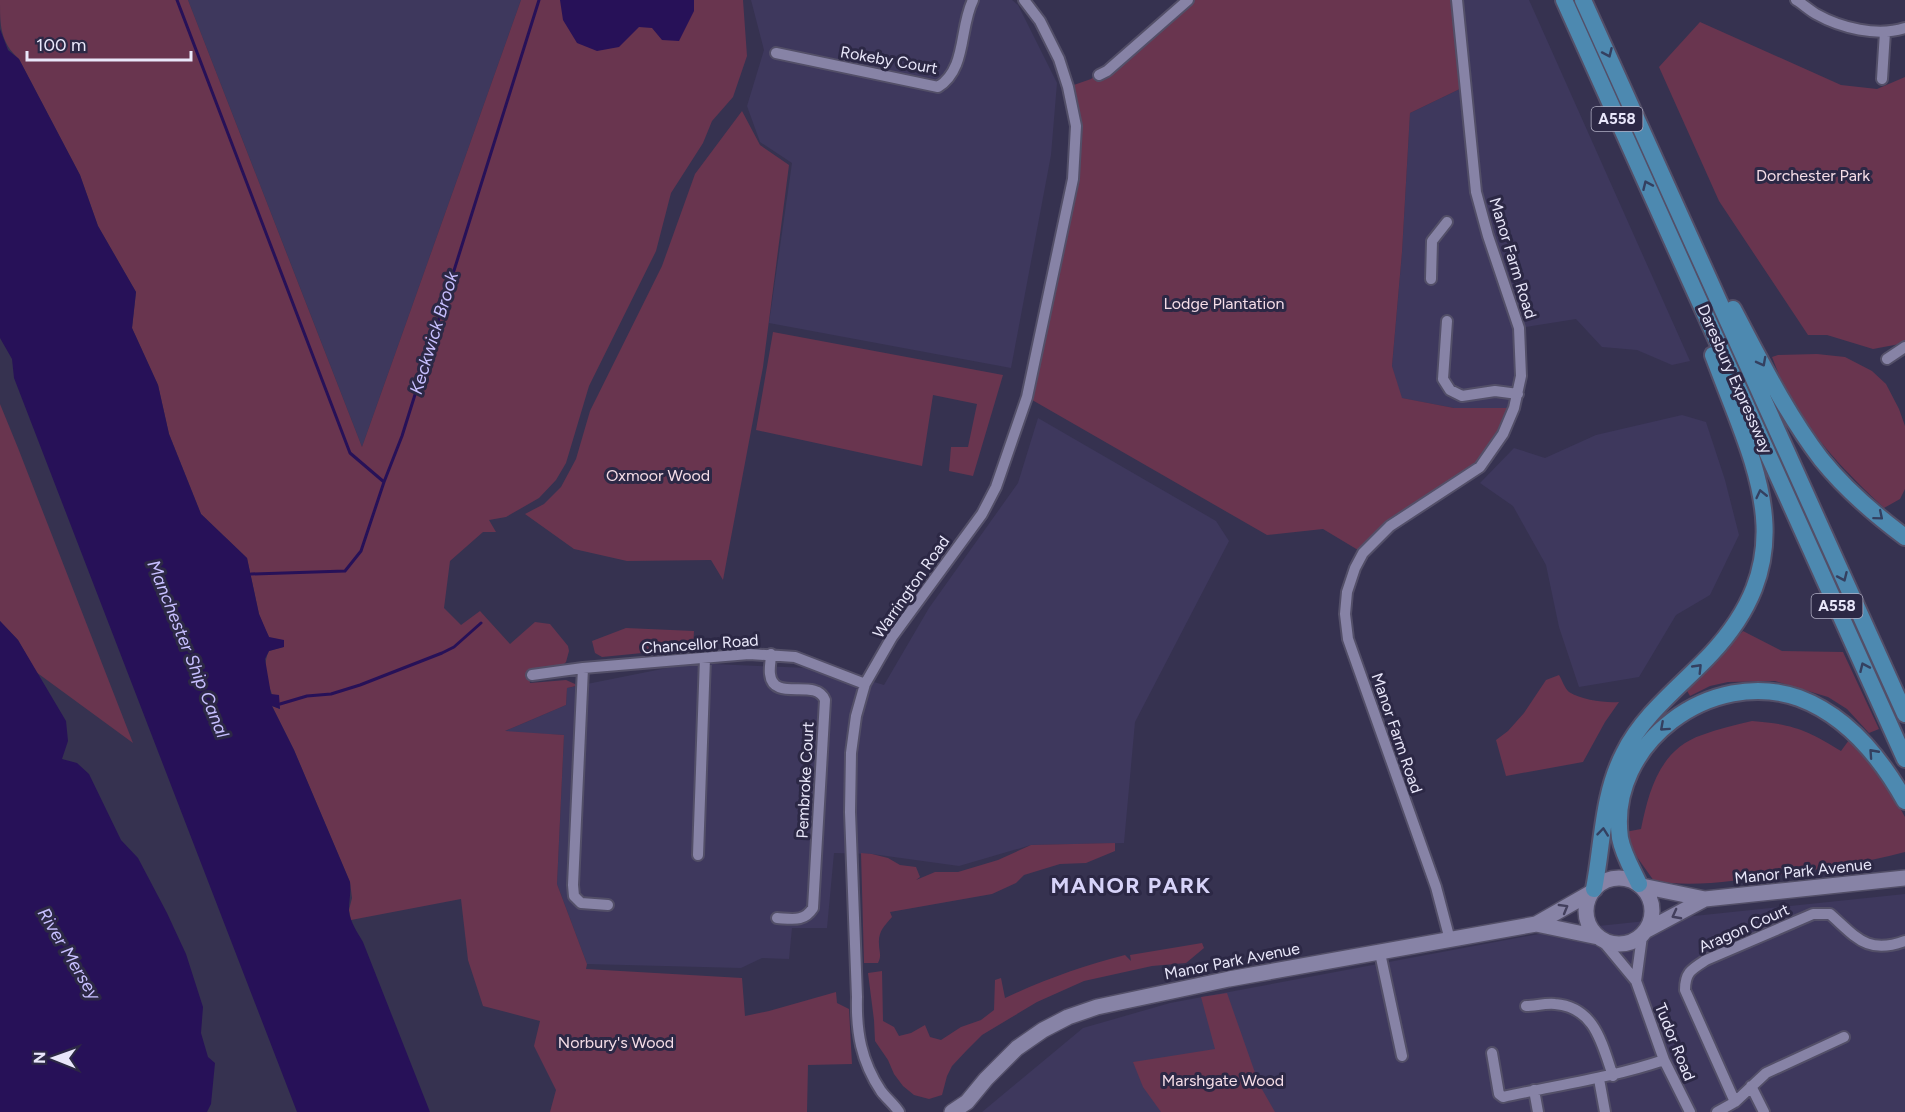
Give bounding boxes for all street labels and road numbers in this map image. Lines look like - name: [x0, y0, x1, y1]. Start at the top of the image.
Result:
- street label: Rokeby Court: [839, 42, 939, 78]
- road number: A558: [1592, 107, 1642, 131]
- street label: Manor Farm Road: [1486, 195, 1540, 321]
- street label: Daresbury Expressway: [1694, 301, 1777, 457]
- street label: Warrington Road: [869, 532, 953, 642]
- road number: A558: [1812, 594, 1862, 618]
- street label: Chancellor Road: [641, 630, 759, 658]
- street label: Manor Farm Road: [1368, 670, 1426, 796]
- street label: Pembroke Court: [792, 721, 818, 839]
- street label: Manor Park Avenue: [1734, 854, 1873, 888]
- street label: Aragon Court: [1696, 900, 1792, 956]
- street label: Manor Park Avenue: [1163, 938, 1302, 983]
- street label: Tudor Road: [1651, 1000, 1699, 1084]

